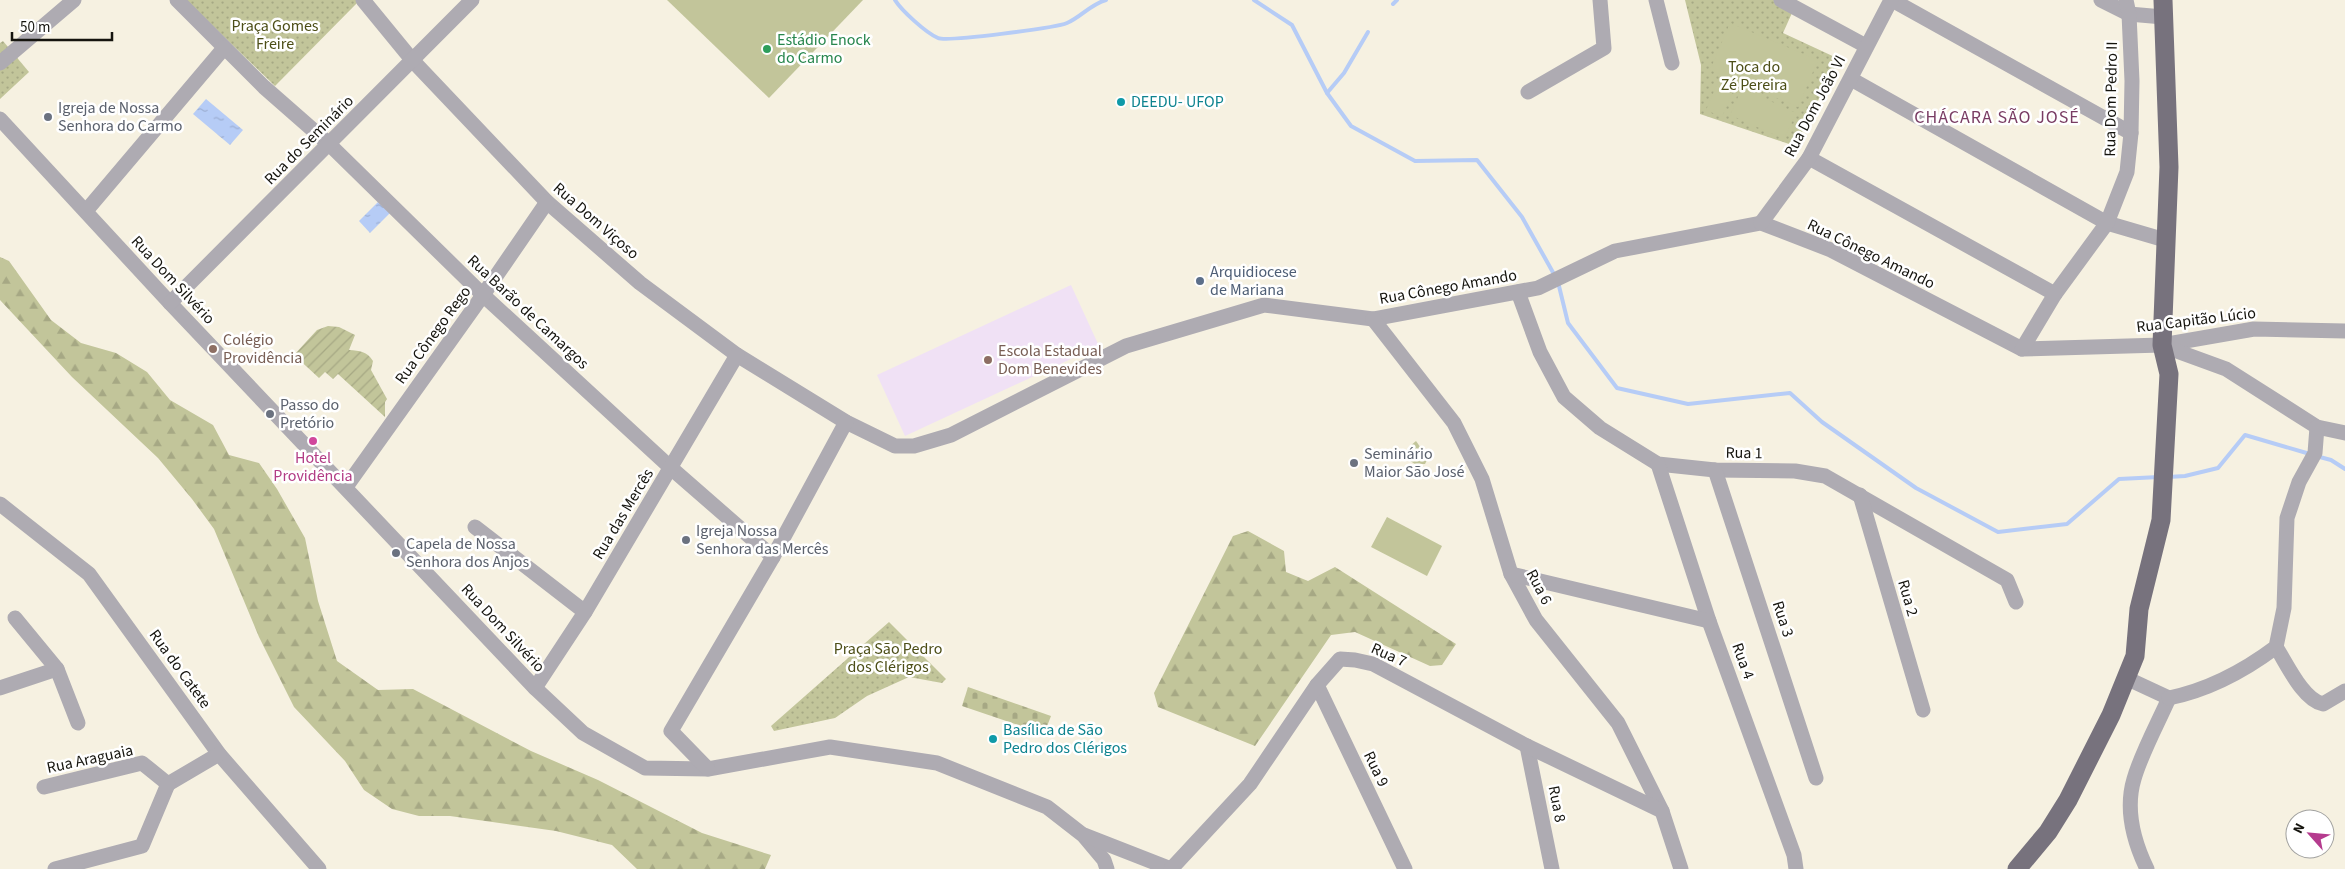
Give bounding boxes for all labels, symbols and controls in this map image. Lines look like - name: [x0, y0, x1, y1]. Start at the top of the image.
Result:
- scale bar: [12, 10, 112, 42]
- park label: Praça Gomes Freire: [231, 15, 319, 55]
- text: 50 m: [20, 17, 50, 38]
- place label: Estádio Enock do Carmo: [777, 29, 871, 69]
- street label: Rua Dom Pedro II: [2099, 41, 2123, 157]
- marker: Estádio Enock do Carmo: [761, 43, 773, 55]
- street label: Rua Dom João VI: [1779, 51, 1851, 161]
- park label: Toca do Zé Pereira: [1721, 56, 1787, 96]
- street label: Rua do Seminário: [259, 90, 359, 190]
- place label: DEEDU- UFOP: [1131, 91, 1224, 113]
- marker: DEEDU- UFOP: [1115, 96, 1127, 108]
- place label: Igreja de Nossa Senhora do Carmo: [58, 97, 183, 137]
- district label: CHÁCARA SÃO JOSÉ: [1914, 105, 2080, 130]
- marker: Igreja de Nossa Senhora do Carmo: [42, 111, 54, 123]
- street label: Rua Dom Viçoso: [548, 178, 644, 264]
- street label: Rua Cônego Amando: [1804, 214, 1938, 294]
- street label: Rua Dom Silvério: [126, 231, 220, 329]
- street label: Rua Barão de Camargos: [462, 250, 594, 374]
- place label: Arquidiocese de Mariana: [1210, 261, 1297, 301]
- street label: Rua Cônego Amando: [1377, 264, 1519, 310]
- marker: Arquidiocese de Mariana: [1194, 275, 1206, 287]
- street label: Rua Cônego Rego: [390, 281, 476, 389]
- street label: Rua Capitão Lúcio: [2135, 302, 2257, 338]
- place label: Colégio Providência: [223, 329, 302, 369]
- place label: Escola Estadual Dom Benevides: [998, 340, 1102, 380]
- marker: Colégio Providência: [207, 343, 219, 355]
- marker: Escola Estadual Dom Benevides: [982, 354, 994, 366]
- place label: Passo do Pretório: [280, 394, 339, 434]
- marker: Passo do Pretório: [264, 408, 276, 420]
- marker: Hotel Providência: [307, 435, 319, 447]
- street label: Rua 1: [1725, 442, 1763, 464]
- place label: Seminário Maior São José: [1364, 443, 1465, 483]
- place label: Hotel Providência: [273, 447, 353, 487]
- marker: Seminário Maior São José: [1348, 457, 1360, 469]
- street label: Rua das Mercês: [587, 464, 659, 564]
- place label: Igreja Nossa Senhora das Mercês: [696, 520, 829, 560]
- place label: Capela de Nossa Senhora dos Anjos: [406, 533, 529, 573]
- marker: Igreja Nossa Senhora das Mercês: [680, 534, 692, 546]
- marker: Capela de Nossa Senhora dos Anjos: [390, 547, 402, 559]
- street label: Rua 6: [1521, 565, 1557, 609]
- street label: Rua 2: [1892, 577, 1924, 619]
- street label: Rua Dom Silvério: [456, 579, 550, 677]
- street label: Rua 3: [1767, 598, 1799, 640]
- street label: Rua do Catete: [144, 625, 216, 713]
- street label: Rua 7: [1368, 637, 1410, 673]
- park label: Praça São Pedro dos Clérigos: [834, 638, 942, 678]
- street label: Rua 4: [1726, 640, 1760, 682]
- place label: Basílica de São Pedro dos Clérigos: [1003, 719, 1127, 759]
- marker: Basílica de São Pedro dos Clérigos: [987, 733, 999, 745]
- street label: Rua Araguaia: [45, 739, 135, 779]
- street label: Rua 9: [1358, 748, 1394, 791]
- street label: Rua 8: [1543, 784, 1571, 824]
- north arrow: [2285, 809, 2335, 859]
- text: N: [2288, 820, 2310, 837]

